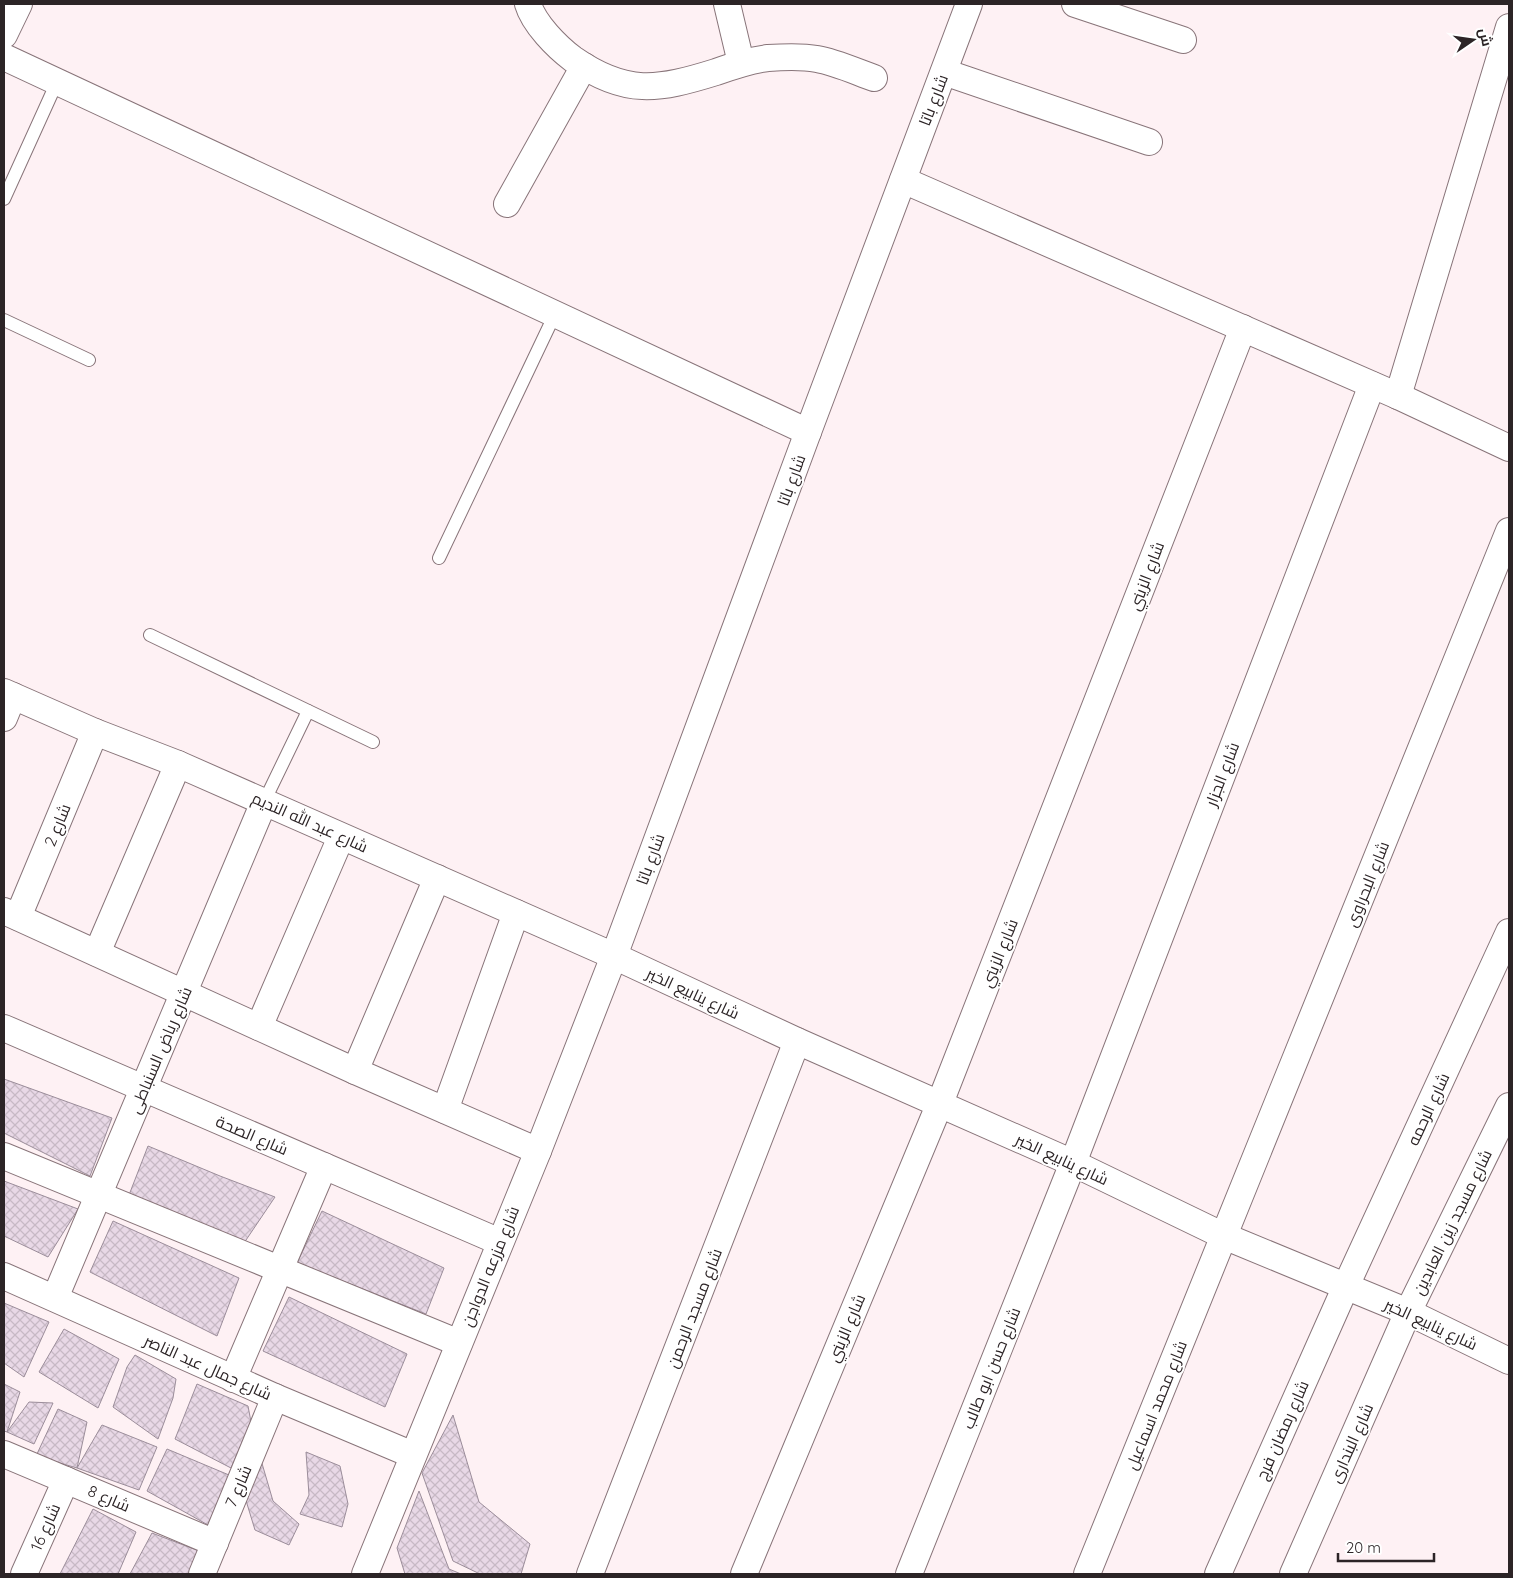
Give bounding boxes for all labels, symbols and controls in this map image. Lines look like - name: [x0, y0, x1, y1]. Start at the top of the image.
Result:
- north arrow: [1448, 15, 1498, 65]
- text: ش: [1475, 26, 1496, 48]
- street label: شارع باتا: [914, 72, 954, 129]
- street label: شارع باتا: [772, 452, 811, 509]
- street label: شارع الزيني: [1124, 539, 1172, 615]
- street label: شارع الجزار: [1200, 739, 1245, 811]
- street label: شارع عبد الله النديم: [248, 787, 371, 858]
- street label: شارع 2: [39, 801, 76, 850]
- street label: شارع باتا: [631, 831, 670, 888]
- street label: شارع البحراوى: [1341, 838, 1395, 930]
- street label: شارع الزيني: [976, 916, 1026, 992]
- street label: شارع ينابيع الخير: [642, 962, 743, 1025]
- street label: شارع رياض السنباطى: [124, 984, 198, 1117]
- street label: شارع الرحمه: [1402, 1070, 1455, 1149]
- street label: شارع الصحة: [212, 1111, 291, 1161]
- street label: شارع ينابيع الخير: [1011, 1128, 1112, 1191]
- street label: شارع مسجد زين العابدين: [1408, 1146, 1498, 1299]
- street label: شارع مزرعه الدواجن: [457, 1203, 525, 1330]
- street label: شارع مسجد الرحمن: [662, 1245, 728, 1371]
- street label: شارع الزيني: [823, 1291, 873, 1367]
- street label: شارع ينابيع الخير: [1380, 1293, 1481, 1356]
- street label: شارع حسن ابو طالب: [957, 1304, 1026, 1433]
- street label: شارع جمال عبد الناصر: [139, 1330, 275, 1406]
- street label: شارع محمد اسماعيل: [1121, 1338, 1193, 1473]
- street label: شارع رمضان فرج: [1251, 1377, 1315, 1484]
- street label: شارع البندارى: [1325, 1400, 1379, 1487]
- street label: شارع 7: [220, 1462, 258, 1511]
- street label: شارع 8: [84, 1480, 133, 1518]
- street label: شارع 16: [26, 1500, 66, 1555]
- scale bar: [1338, 1530, 1434, 1562]
- text: 20 m: [1346, 1538, 1381, 1557]

